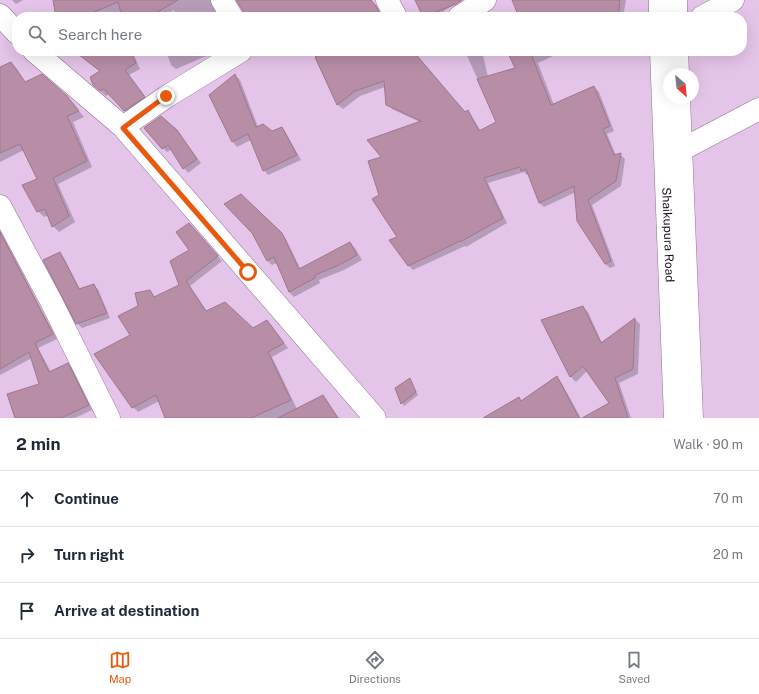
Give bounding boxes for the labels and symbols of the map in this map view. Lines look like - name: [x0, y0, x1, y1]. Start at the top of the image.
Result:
- north arrow: [663, 68, 699, 104]
- route end: [157, 87, 175, 105]
- street label: Shaikupura Road: [659, 187, 677, 283]
- route start: [239, 263, 257, 281]

